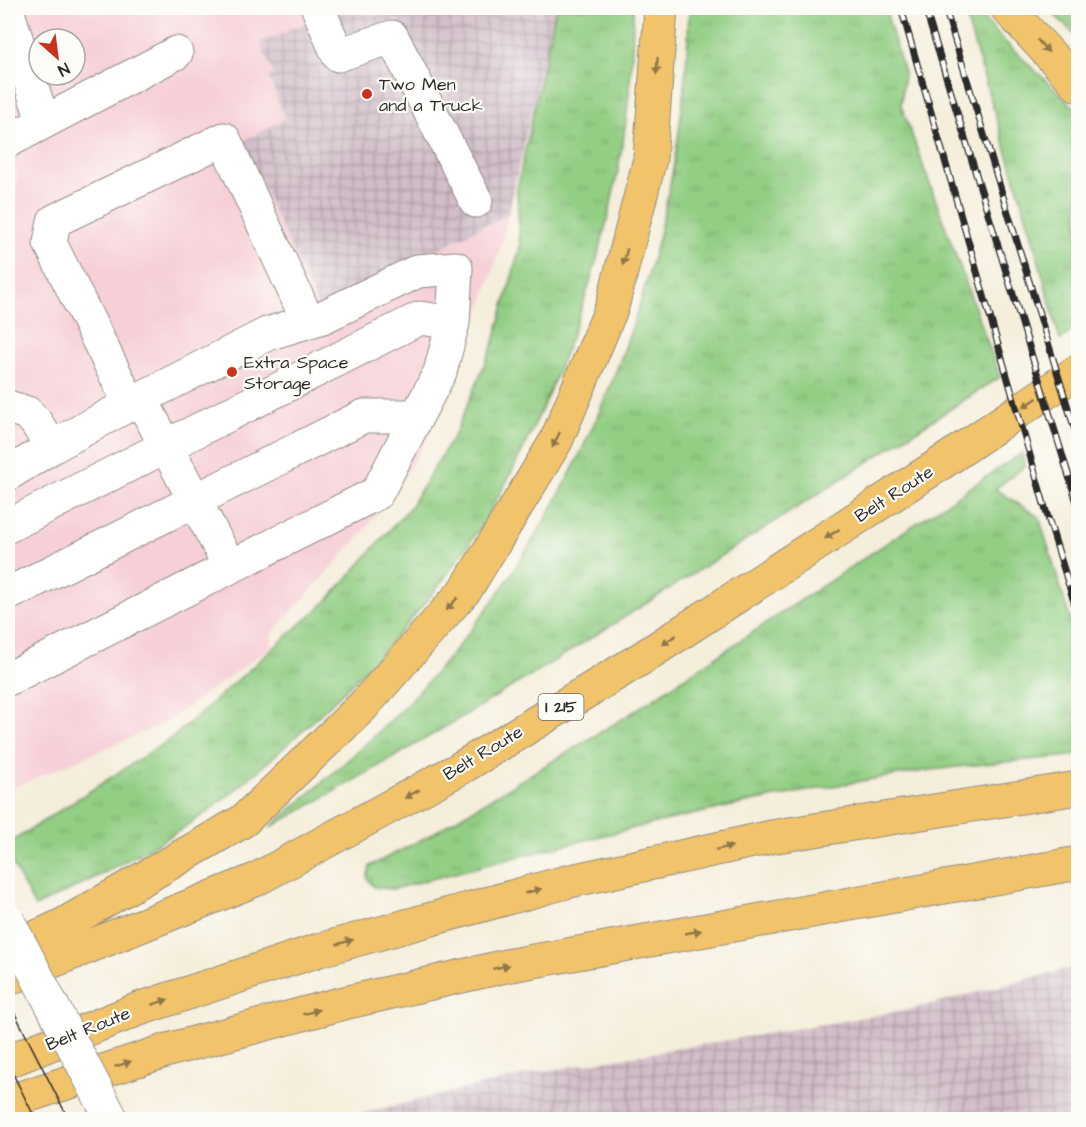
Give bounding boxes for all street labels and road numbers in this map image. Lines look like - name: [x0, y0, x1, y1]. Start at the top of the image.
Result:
- street label: Belt Route: [850, 459, 938, 529]
- road number: I 215: [538, 694, 584, 720]
- street label: Belt Route: [438, 719, 528, 787]
- street label: Belt Route: [42, 1001, 134, 1057]

